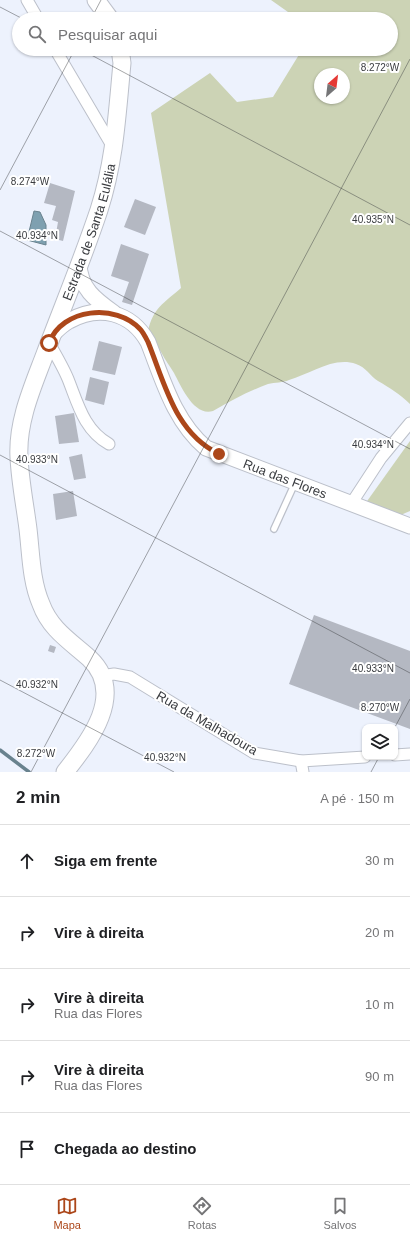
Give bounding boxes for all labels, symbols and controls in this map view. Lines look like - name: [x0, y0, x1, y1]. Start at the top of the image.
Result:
- search box: [12, 12, 398, 56]
- icon: search: [26, 23, 48, 45]
- text: Pesquisar aqui: [58, 26, 157, 43]
- text: 8.272°W: [361, 62, 400, 73]
- north arrow: [314, 68, 350, 104]
- street label: Estrada de Santa Eulália: [59, 162, 118, 302]
- text: 8.274°W: [11, 176, 50, 187]
- text: 40.935°N: [352, 214, 394, 225]
- text: 40.934°N: [16, 230, 58, 241]
- route start: [40, 334, 58, 352]
- text: 40.934°N: [352, 439, 394, 450]
- route end: [210, 445, 228, 463]
- text: 40.933°N: [16, 454, 58, 465]
- street label: Rua das Flores: [241, 456, 330, 501]
- text: 40.933°N: [352, 663, 394, 674]
- text: 40.932°N: [16, 679, 58, 690]
- street label: Rua da Malhadoura: [154, 688, 261, 758]
- text: 8.270°W: [361, 702, 400, 713]
- map controls: [362, 724, 398, 760]
- button: layers: [362, 724, 398, 760]
- text: 8.272°W: [17, 748, 56, 759]
- text: 40.932°N: [144, 752, 186, 763]
- text: 2 min: [16, 788, 60, 807]
- text: A pé · 150 m: [320, 791, 394, 806]
- icon: ahead: [16, 850, 38, 872]
- text: Siga em frente: [54, 852, 157, 869]
- text: 30 m: [365, 853, 394, 868]
- icon: right: [16, 922, 38, 944]
- text: Vire à direita: [54, 924, 144, 941]
- text: 20 m: [365, 925, 394, 940]
- text: Vire à direita: [54, 989, 144, 1006]
- icon: right: [16, 994, 38, 1016]
- text: 10 m: [365, 997, 394, 1012]
- text: Rua das Flores: [54, 1006, 142, 1021]
- text: Vire à direita: [54, 1061, 144, 1078]
- icon: right: [16, 1066, 38, 1088]
- text: 90 m: [365, 1069, 394, 1084]
- text: Rua das Flores: [54, 1078, 142, 1093]
- icon: arrive: [16, 1138, 38, 1160]
- text: Chegada ao destino: [54, 1140, 197, 1157]
- tab: Mapa: [53, 1195, 81, 1231]
- tab: Rotas: [188, 1195, 217, 1231]
- tab: Salvos: [324, 1195, 357, 1231]

